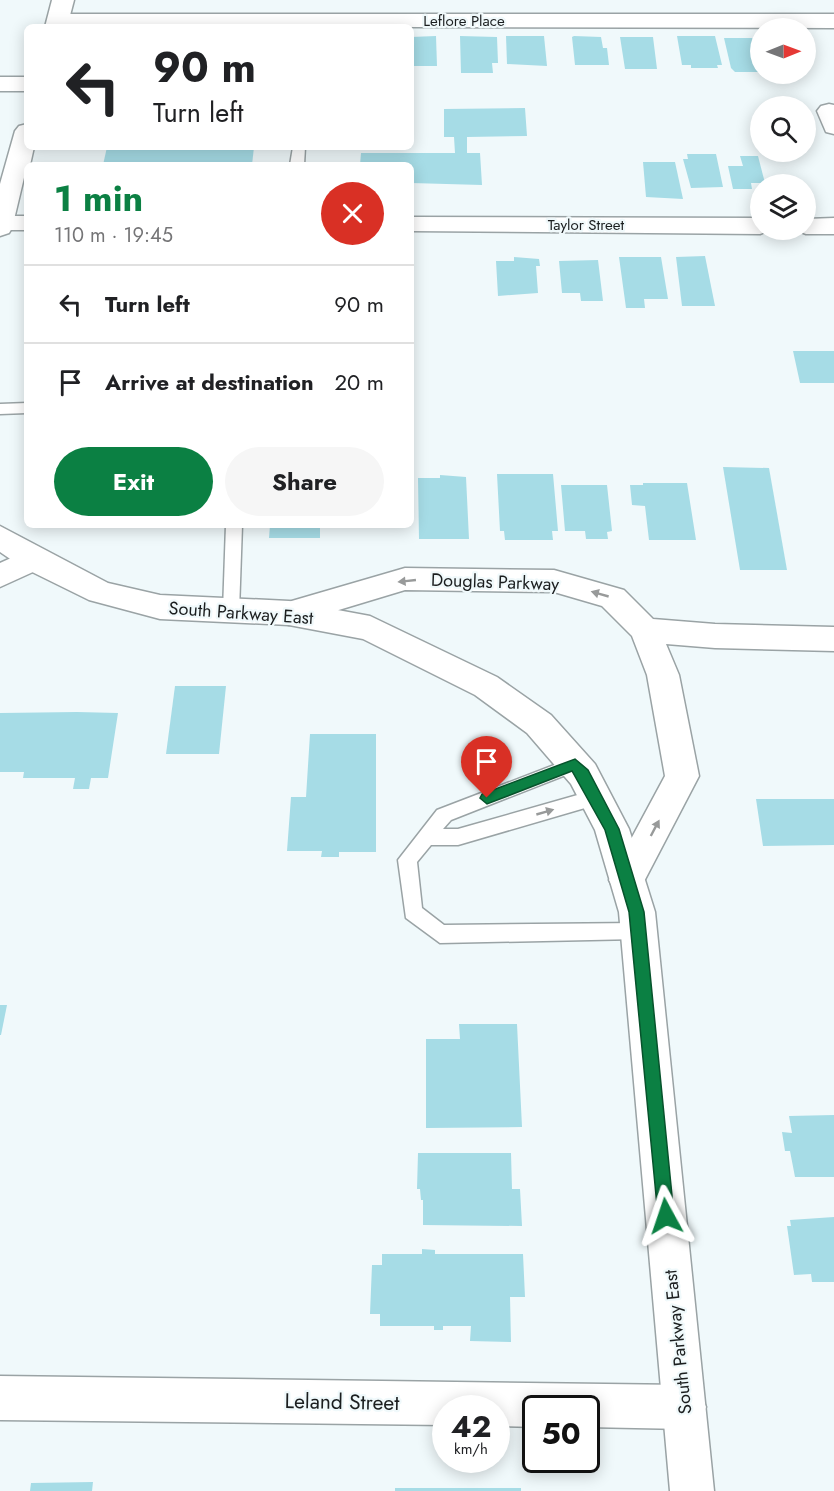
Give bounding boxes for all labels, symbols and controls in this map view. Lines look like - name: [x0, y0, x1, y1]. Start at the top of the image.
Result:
- street label: Leflore Place: [423, 10, 505, 32]
- north arrow: [750, 18, 816, 84]
- map controls: [750, 18, 816, 240]
- text: 90 m: [153, 37, 256, 98]
- icon: left: [54, 48, 132, 126]
- text: Turn left: [153, 93, 243, 132]
- button: search: [750, 96, 816, 162]
- text: 1 min: [54, 172, 143, 224]
- button: layers: [750, 174, 816, 240]
- button: close: [321, 182, 384, 245]
- street label: Taylor Street: [548, 214, 625, 236]
- text: 110 m · 19:45: [54, 221, 173, 250]
- icon: left: [54, 288, 87, 321]
- text: Turn left: [105, 288, 190, 320]
- text: 90 m: [334, 288, 384, 320]
- icon: arrive: [54, 366, 87, 399]
- text: Arrive at destination: [105, 366, 314, 398]
- text: 20 m: [335, 366, 384, 398]
- button: Exit: [54, 447, 213, 516]
- button: Share: [225, 447, 384, 516]
- street label: Douglas Parkway: [430, 567, 560, 597]
- one-way arrow: [398, 576, 417, 586]
- one-way arrow: [591, 589, 609, 599]
- street label: South Parkway East: [168, 595, 315, 631]
- pin: [461, 736, 512, 798]
- icon: arrive: [470, 745, 503, 778]
- one-way arrow: [536, 807, 554, 816]
- one-way arrow: [650, 819, 660, 836]
- position arrow: [634, 1184, 698, 1248]
- street label: South Parkway East: [657, 1268, 699, 1415]
- street label: Leland Street: [284, 1386, 400, 1418]
- speed limit sign: 50: [522, 1395, 600, 1473]
- text: 42: [451, 1405, 491, 1448]
- text: km/h: [454, 1438, 488, 1460]

